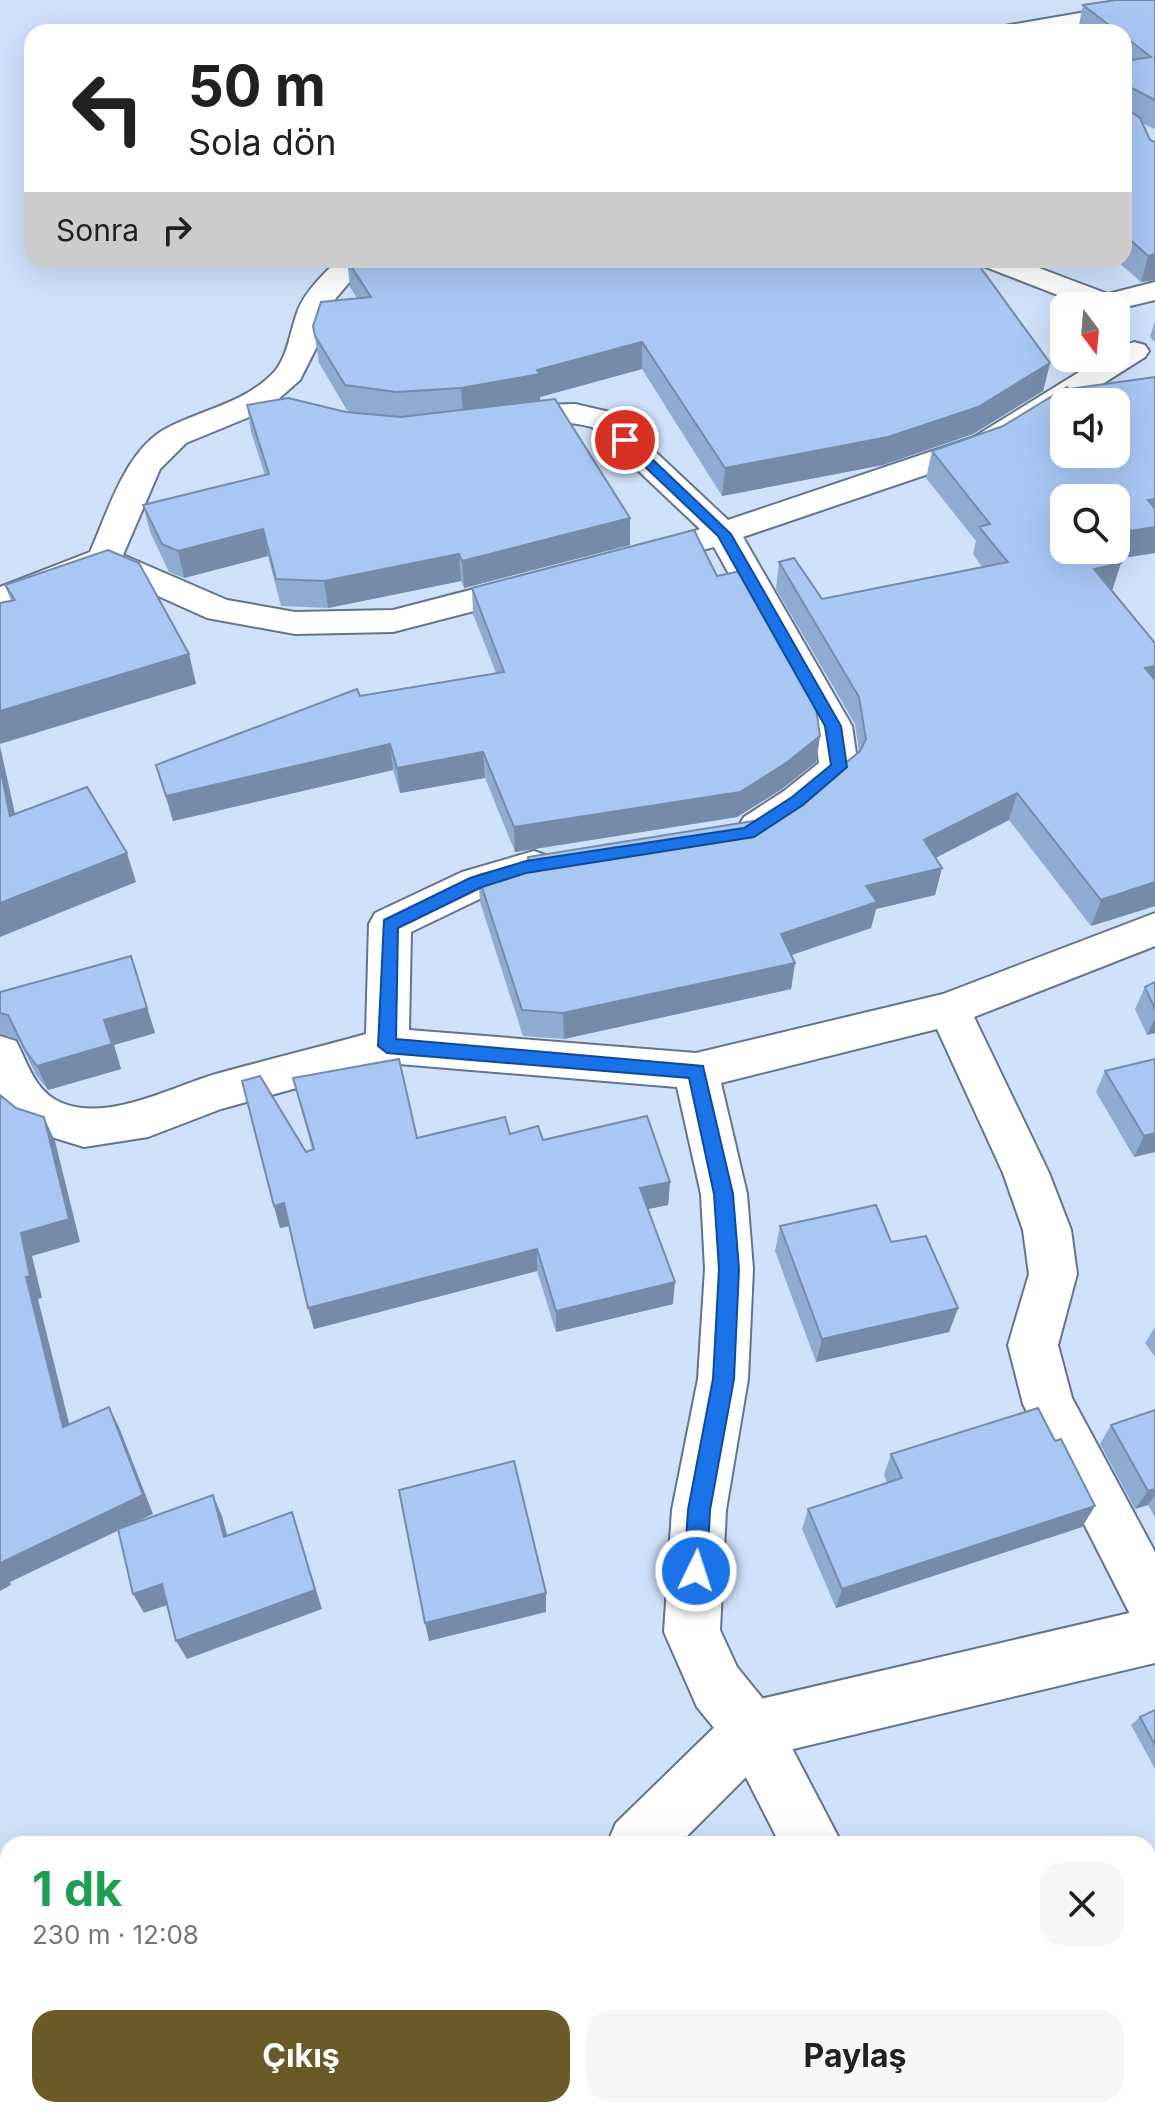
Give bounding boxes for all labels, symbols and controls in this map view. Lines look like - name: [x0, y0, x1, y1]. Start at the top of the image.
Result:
- text: 50 m: [188, 52, 326, 120]
- icon: left: [56, 56, 160, 160]
- text: Sola dön: [188, 120, 337, 164]
- icon: right: [155, 208, 199, 252]
- text: Sonra: [56, 212, 139, 248]
- north arrow: [1050, 292, 1130, 372]
- map controls: [1050, 292, 1130, 564]
- button: sound: [1050, 388, 1130, 468]
- pin: [591, 406, 659, 474]
- icon: arrive: [603, 418, 647, 462]
- button: search: [1050, 484, 1130, 564]
- position arrow: [654, 1529, 738, 1613]
- text: 1 dk: [32, 1859, 122, 1918]
- button: close: [1040, 1862, 1124, 1946]
- text: 230 m · 12:08: [32, 1919, 199, 1950]
- button: Çıkış: [32, 2010, 570, 2102]
- button: Paylaş: [586, 2010, 1124, 2102]

